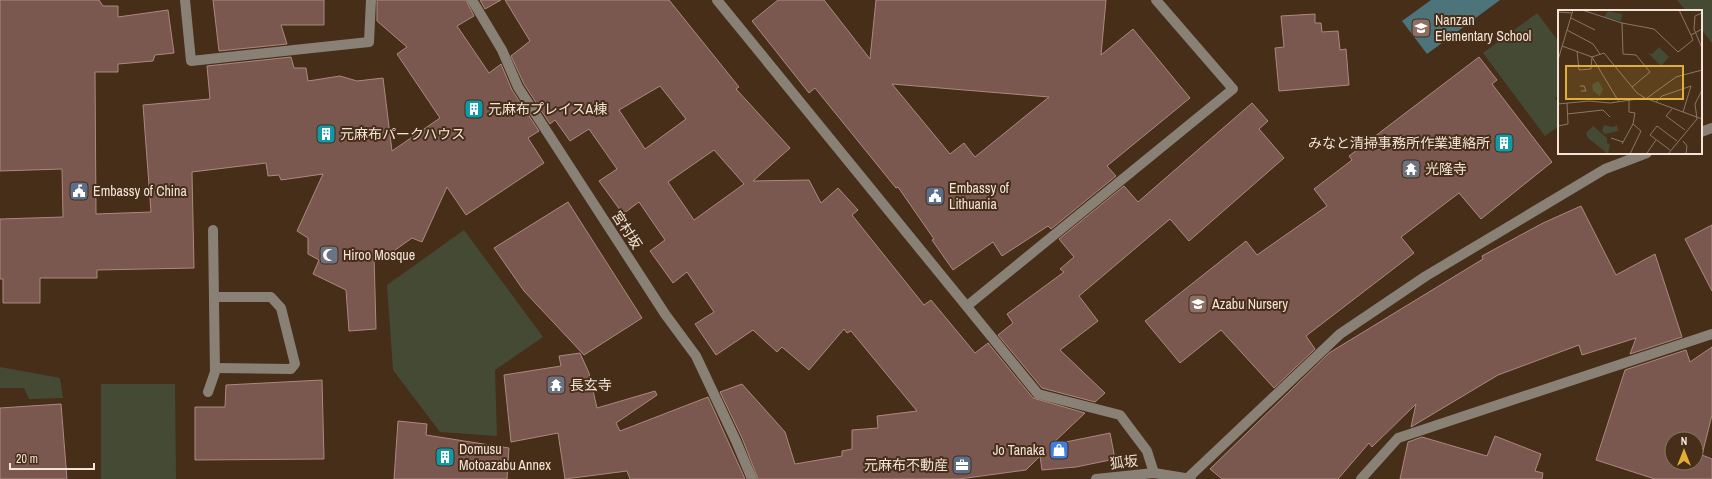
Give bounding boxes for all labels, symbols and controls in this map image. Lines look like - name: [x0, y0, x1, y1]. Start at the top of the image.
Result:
- inset map: [1558, 10, 1702, 154]
- place label: Nanzan Elementary School: [1435, 11, 1531, 45]
- school or university icon: Nanzan Elementary School: [1410, 17, 1432, 39]
- building icon: 元麻布プレイスA棟: [463, 98, 485, 120]
- place label: 元麻布プレイスA棟: [488, 100, 607, 118]
- building icon: 元麻布パークハウス: [315, 123, 337, 145]
- place label: 元麻布パークハウス: [340, 125, 465, 143]
- building icon: みなと清掃事務所作業連絡所: [1493, 132, 1515, 154]
- place label: みなと清掃事務所作業連絡所: [1308, 134, 1490, 152]
- temple icon: 光隆寺: [1400, 158, 1422, 180]
- place label: 光隆寺: [1425, 160, 1467, 178]
- place label: Embassy of Lithuania: [949, 179, 1010, 213]
- public building icon: Embassy of China: [68, 180, 90, 202]
- place label: Embassy of China: [93, 182, 187, 200]
- public building icon: Embassy of Lithuania: [924, 185, 946, 207]
- street label: 宮村坂: [608, 207, 646, 253]
- mosque icon: Hiroo Mosque: [318, 244, 340, 266]
- place label: Hiroo Mosque: [343, 246, 415, 264]
- school or university icon: Azabu Nursery: [1187, 293, 1209, 315]
- place label: Azabu Nursery: [1211, 295, 1288, 313]
- temple icon: 長玄寺: [545, 374, 567, 396]
- place label: 長玄寺: [570, 376, 612, 394]
- north arrow: [1664, 431, 1704, 471]
- text: N: [1681, 434, 1687, 448]
- shop icon: Jo Tanaka: [1048, 439, 1070, 461]
- place label: Domusu Motoazabu Annex: [459, 440, 551, 474]
- place label: Jo Tanaka: [993, 441, 1046, 459]
- scale bar: [10, 445, 94, 471]
- building icon: Domusu Motoazabu Annex: [434, 446, 456, 468]
- text: 20 m: [16, 451, 38, 467]
- street label: 狐坂: [1109, 452, 1139, 472]
- office icon: 元麻布不動産: [951, 454, 973, 476]
- place label: 元麻布不動産: [864, 456, 948, 474]

